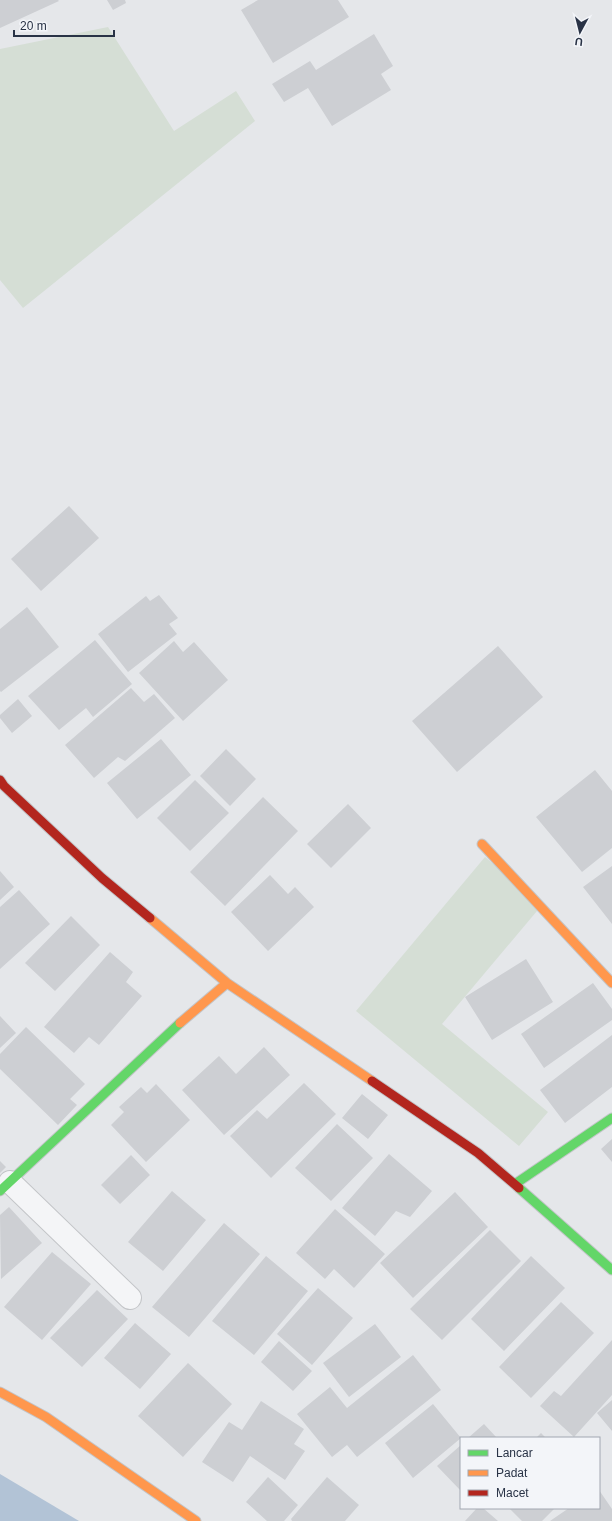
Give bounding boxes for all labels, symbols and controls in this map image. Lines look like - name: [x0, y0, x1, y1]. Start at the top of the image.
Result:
- scale bar: [14, 12, 114, 38]
- north arrow: [560, 12, 600, 52]
- text: 20 m: [20, 19, 47, 33]
- text: U: [574, 35, 583, 48]
- legend: [460, 1437, 600, 1509]
- text: Lancar: [496, 1446, 533, 1460]
- text: Padat: [496, 1466, 528, 1480]
- text: Macet: [496, 1486, 529, 1500]

